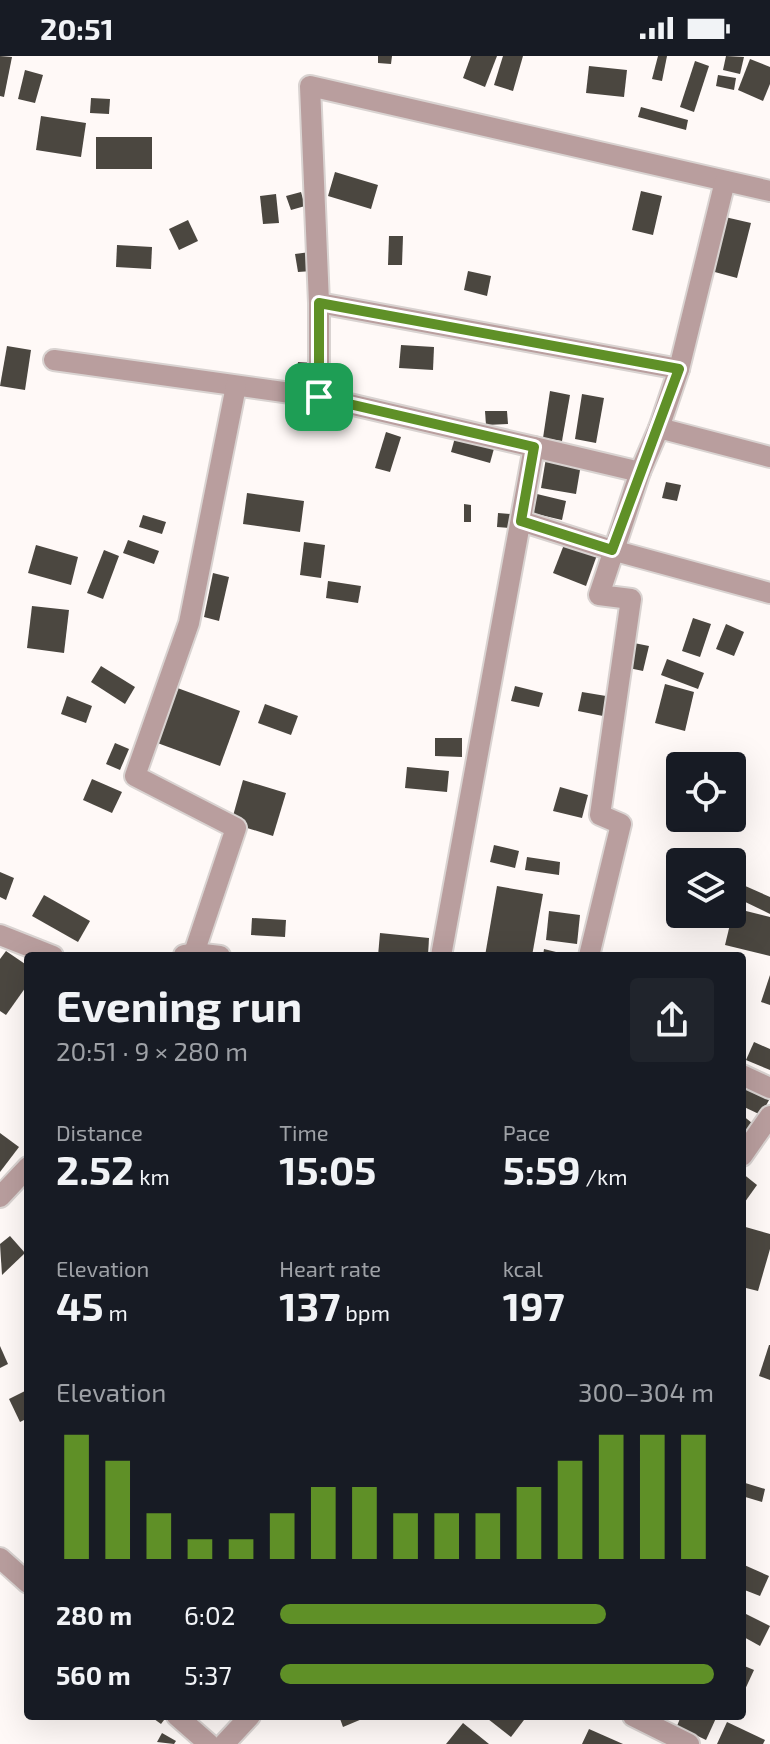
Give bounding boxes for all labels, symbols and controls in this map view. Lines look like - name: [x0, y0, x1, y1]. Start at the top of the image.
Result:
- text: 20:51: [40, 10, 114, 46]
- pin: [285, 363, 353, 431]
- icon: arrive: [297, 375, 341, 419]
- map controls: [666, 752, 746, 928]
- button: locate: [666, 752, 746, 832]
- button: layers: [666, 848, 746, 928]
- text: Evening run: [56, 978, 302, 1031]
- button: share: [630, 978, 714, 1062]
- text: 20:51 · 9 × 280 m: [56, 1035, 248, 1066]
- text: Distance: [56, 1119, 143, 1145]
- text: Time: [279, 1119, 329, 1145]
- text: Pace: [503, 1119, 550, 1145]
- text: 2.52: [56, 1145, 134, 1193]
- text: 15:05: [279, 1145, 376, 1193]
- text: 5:59: [503, 1145, 581, 1193]
- text: km: [134, 1163, 170, 1189]
- text: /km: [581, 1163, 627, 1189]
- text: Elevation: [56, 1255, 149, 1281]
- text: Heart rate: [279, 1255, 381, 1281]
- text: kcal: [503, 1255, 543, 1281]
- text: 45: [56, 1281, 104, 1329]
- text: 137: [279, 1281, 340, 1329]
- text: 197: [503, 1281, 565, 1329]
- text: m: [104, 1299, 128, 1325]
- text: bpm: [340, 1299, 390, 1325]
- text: Elevation: [56, 1376, 166, 1407]
- text: 300–304 m: [578, 1376, 714, 1407]
- text: 280 m: [56, 1599, 132, 1630]
- text: 6:02: [184, 1599, 235, 1630]
- text: 560 m: [56, 1659, 131, 1690]
- text: 5:37: [184, 1659, 232, 1690]

